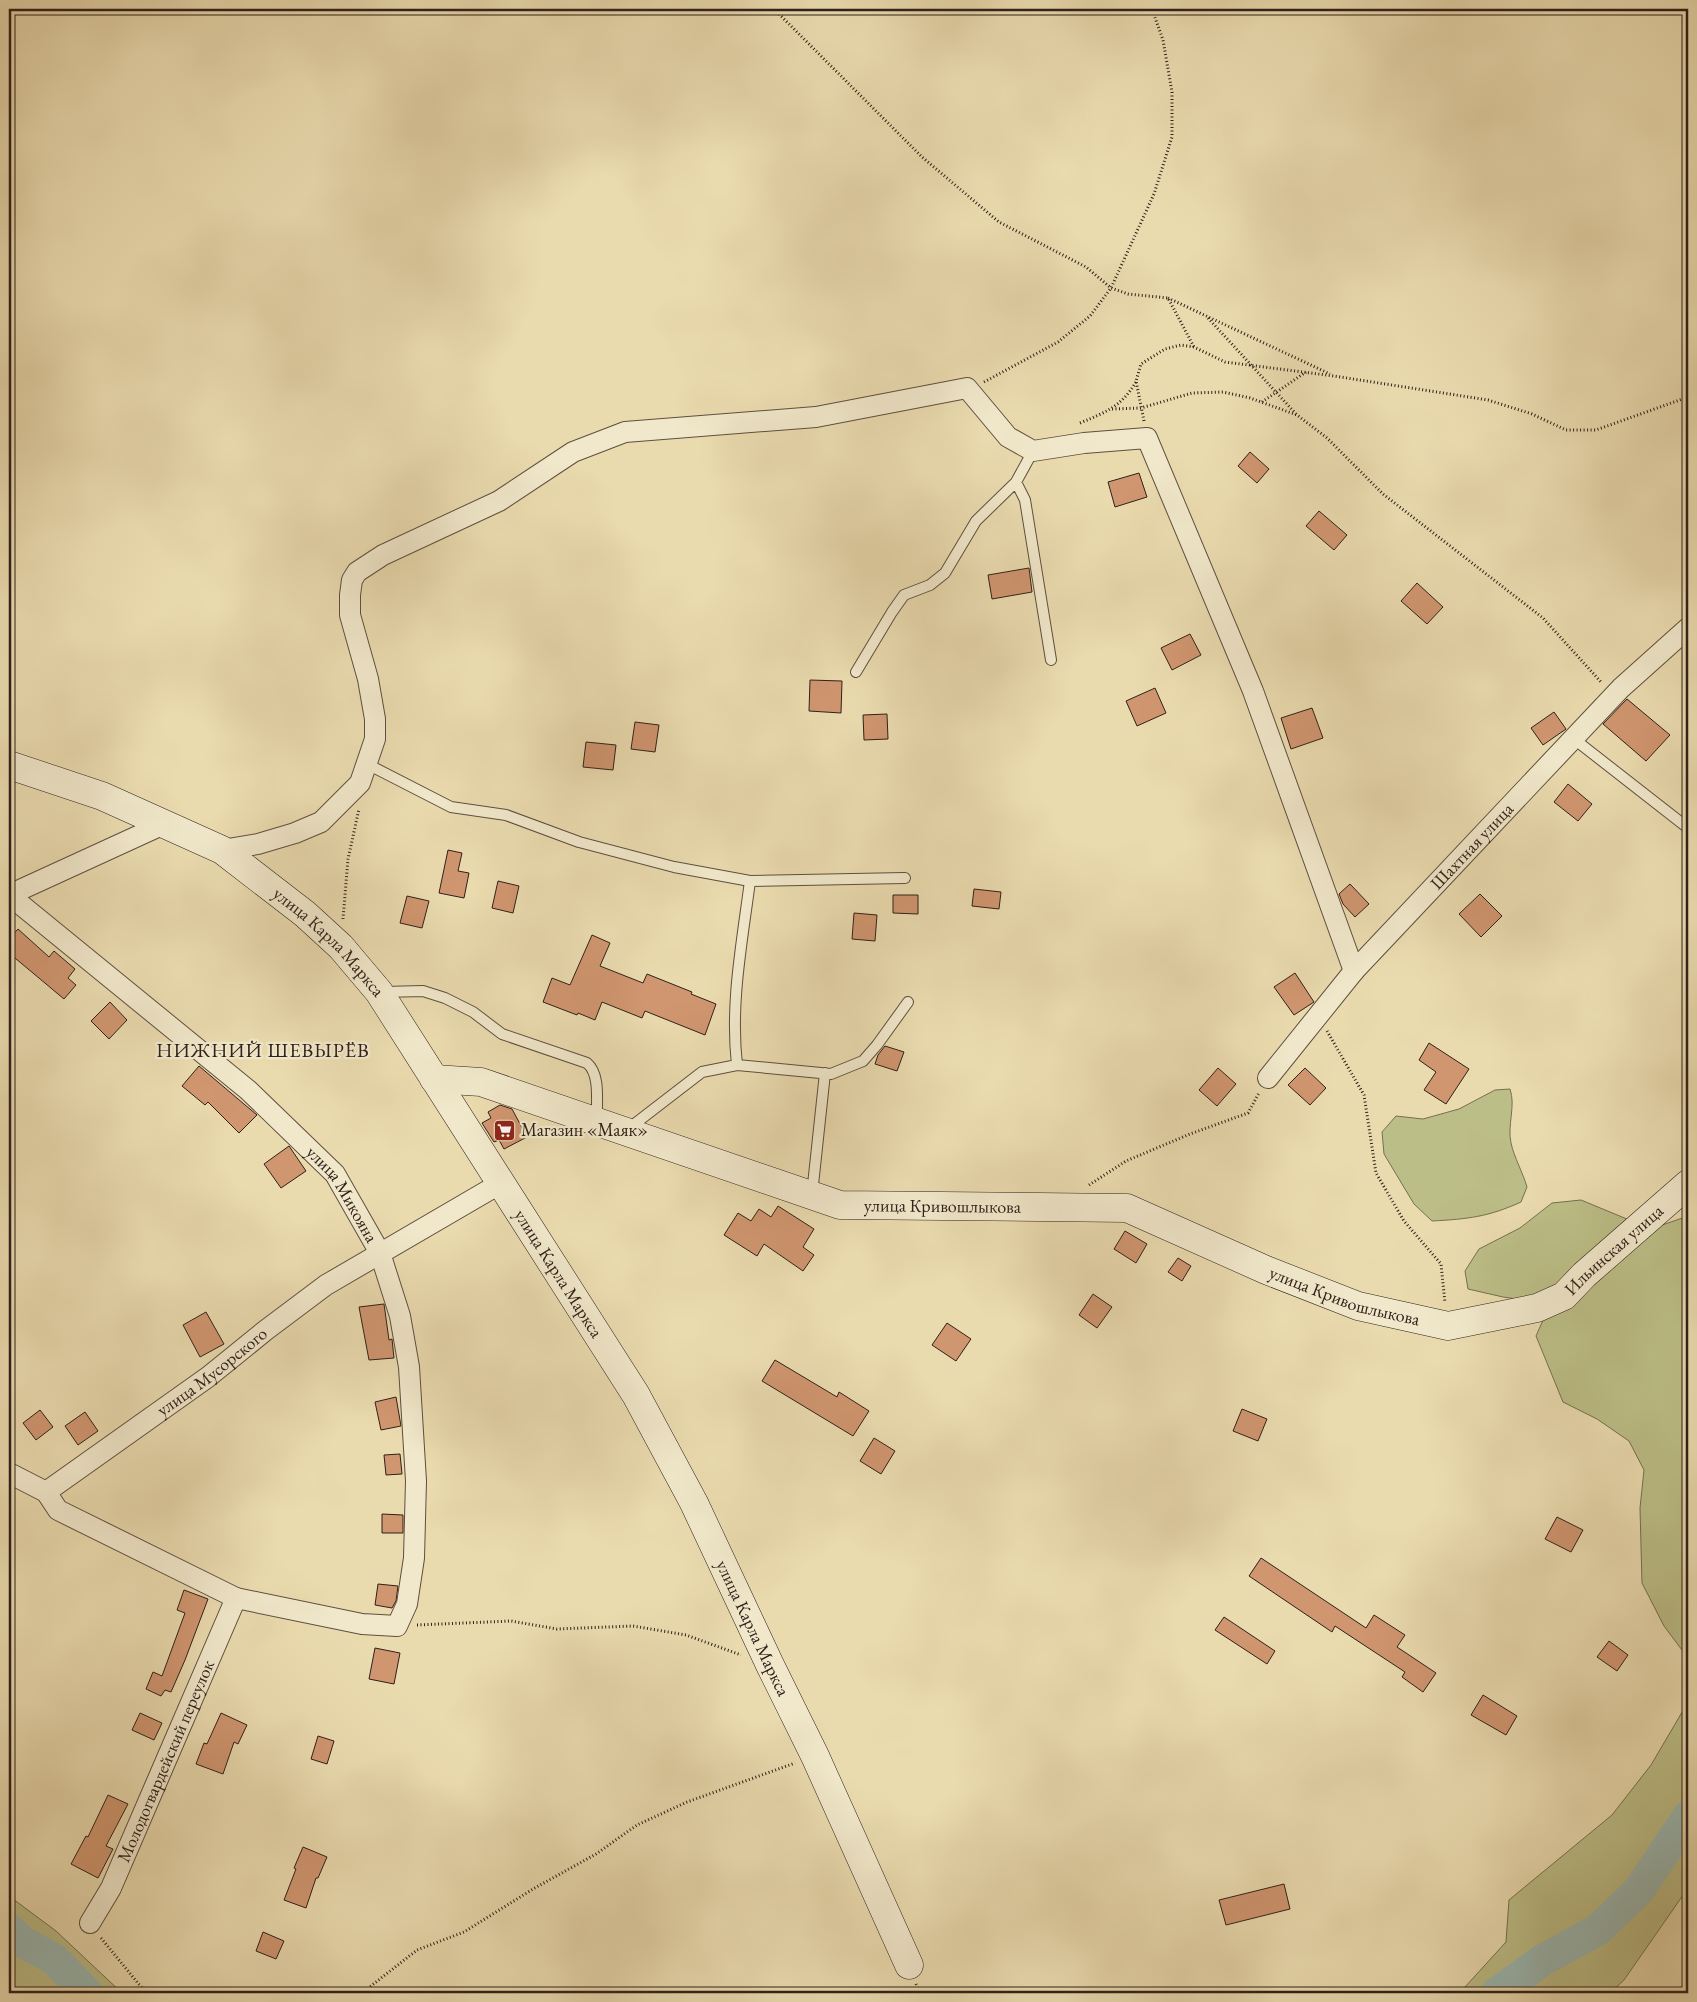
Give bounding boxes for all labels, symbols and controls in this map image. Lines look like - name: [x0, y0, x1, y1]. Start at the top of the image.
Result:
- street label: Шахтная улица: [1425, 797, 1519, 894]
- street label: улица Карла Маркса: [269, 882, 391, 1002]
- district label: НИЖНИЙ ШЕВЫРЁВ: [156, 1037, 370, 1063]
- supermarket icon: Магазин «Маяк»: [493, 1118, 517, 1142]
- place label: Магазин «Маяк»: [521, 1118, 648, 1141]
- street label: улица Микояна: [302, 1140, 384, 1247]
- street label: улица Кривошлыкова: [864, 1193, 1022, 1218]
- street label: Ильинская улица: [1559, 1199, 1668, 1300]
- street label: улица Карла Маркса: [509, 1205, 609, 1342]
- street label: улица Кривошлыкова: [1266, 1261, 1423, 1331]
- street label: улица Мусорского: [152, 1322, 272, 1421]
- street label: улица Карла Маркса: [711, 1556, 796, 1701]
- street label: Молодогвардейский переулок: [112, 1656, 219, 1865]

